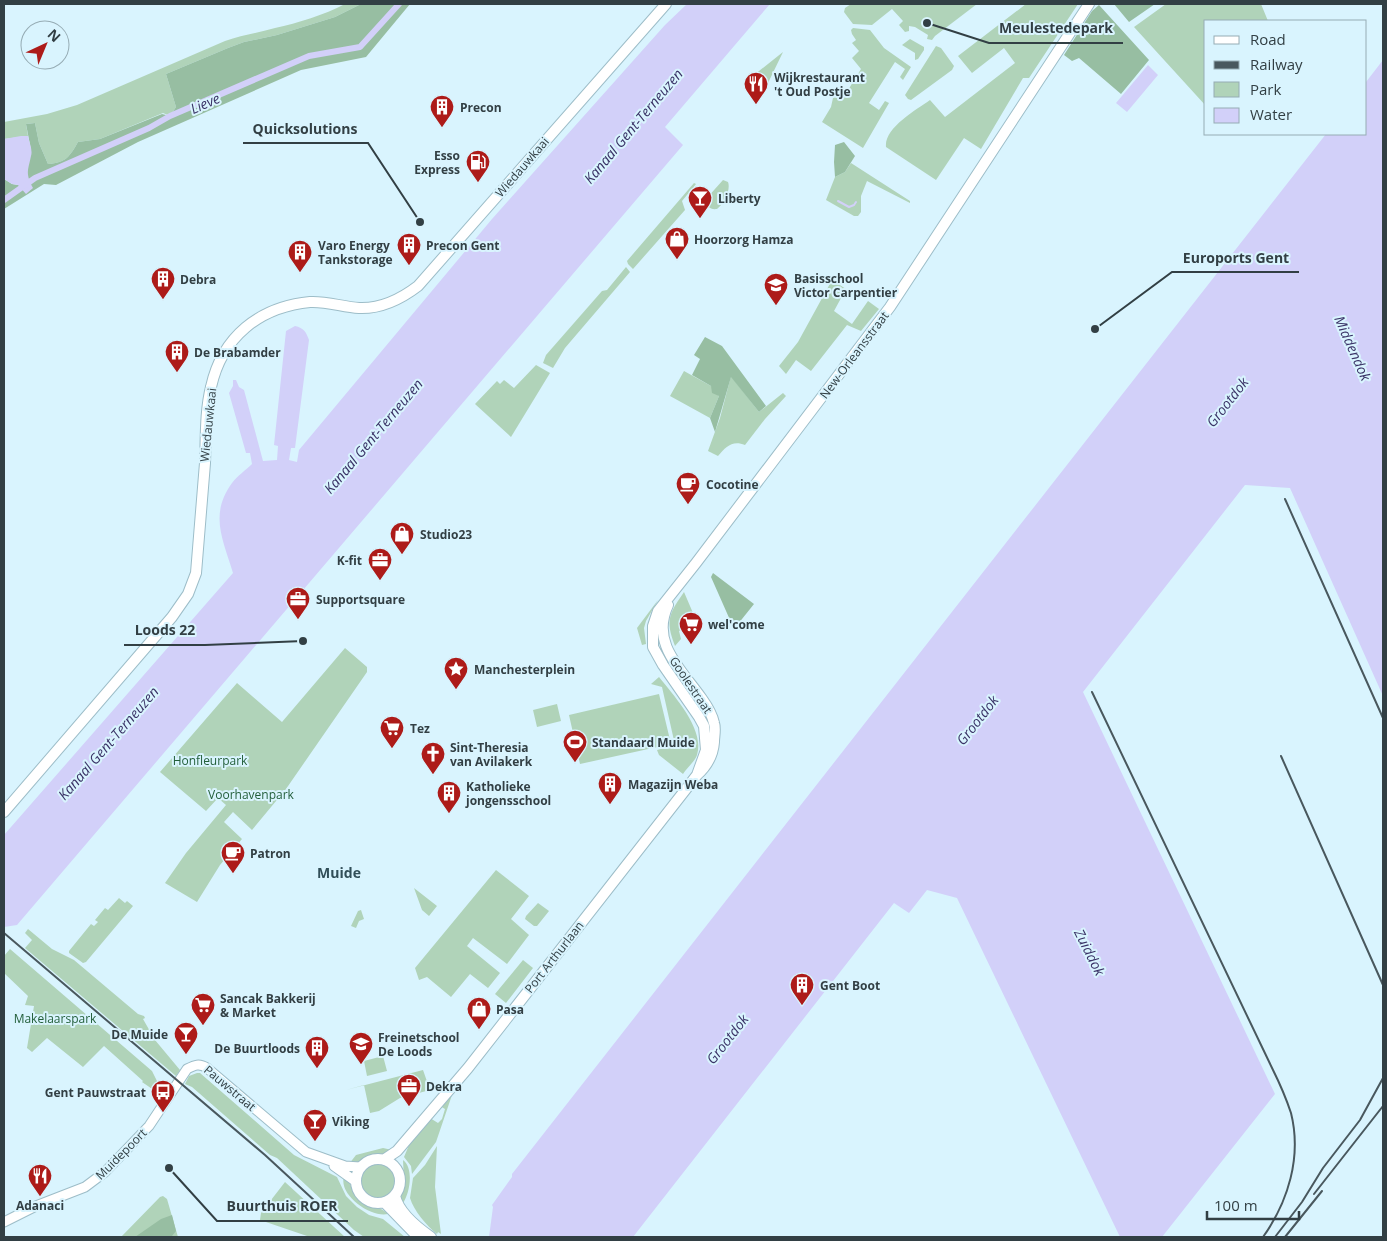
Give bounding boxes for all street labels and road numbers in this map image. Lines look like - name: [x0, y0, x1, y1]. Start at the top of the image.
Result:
- street label: Wiedauwkaai: [491, 133, 553, 201]
- street label: New-Orleansstraat: [816, 308, 892, 402]
- street label: Wiedauwkaai: [196, 387, 220, 463]
- street label: Goolestraat: [666, 653, 716, 717]
- street label: Port Arthurlaan: [521, 918, 587, 996]
- street label: Pauwstraat: [200, 1061, 260, 1115]
- street label: Muidepoort: [92, 1125, 150, 1183]

